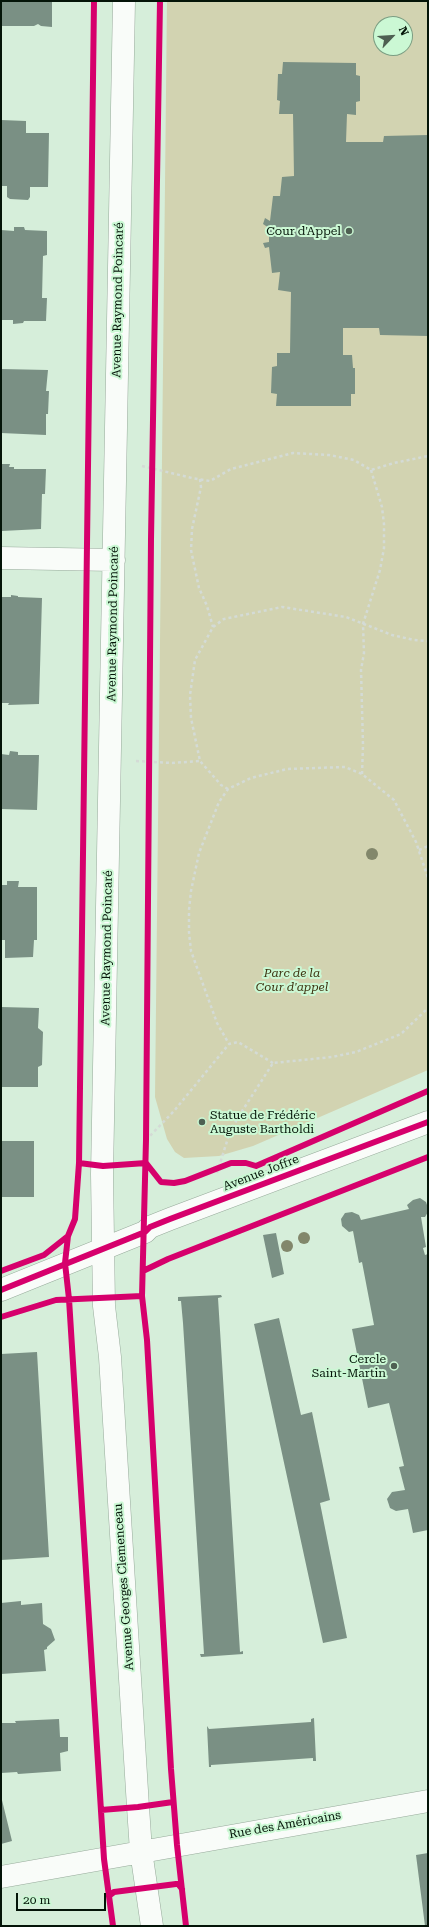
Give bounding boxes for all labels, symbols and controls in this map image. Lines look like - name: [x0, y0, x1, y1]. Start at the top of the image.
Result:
- north arrow: [373, 16, 413, 56]
- text: N: [396, 25, 411, 38]
- street label: Avenue Raymond Poincaré: [109, 222, 127, 378]
- place label: Cour d'Appel: [266, 224, 341, 238]
- marker: Cour d'Appel: [344, 226, 354, 236]
- street label: Avenue Raymond Poincaré: [104, 546, 122, 702]
- street label: Avenue Raymond Poincaré: [98, 870, 116, 1026]
- park label: Parc de la Cour d'appel: [256, 966, 328, 994]
- place label: Statue de Frédéric Auguste Bartholdi: [210, 1108, 315, 1136]
- marker: Statue de Frédéric Auguste Bartholdi: [197, 1117, 207, 1127]
- street label: Avenue Joffre: [221, 1152, 301, 1194]
- place label: Cercle Saint-Martin: [312, 1352, 386, 1380]
- marker: Cercle Saint-Martin: [389, 1361, 399, 1371]
- street label: Avenue Georges Clemenceau: [111, 1503, 137, 1671]
- street label: Rue des Américains: [228, 1808, 342, 1842]
- scale bar: [18, 1885, 108, 1911]
- text: 20 m: [23, 1893, 50, 1907]

